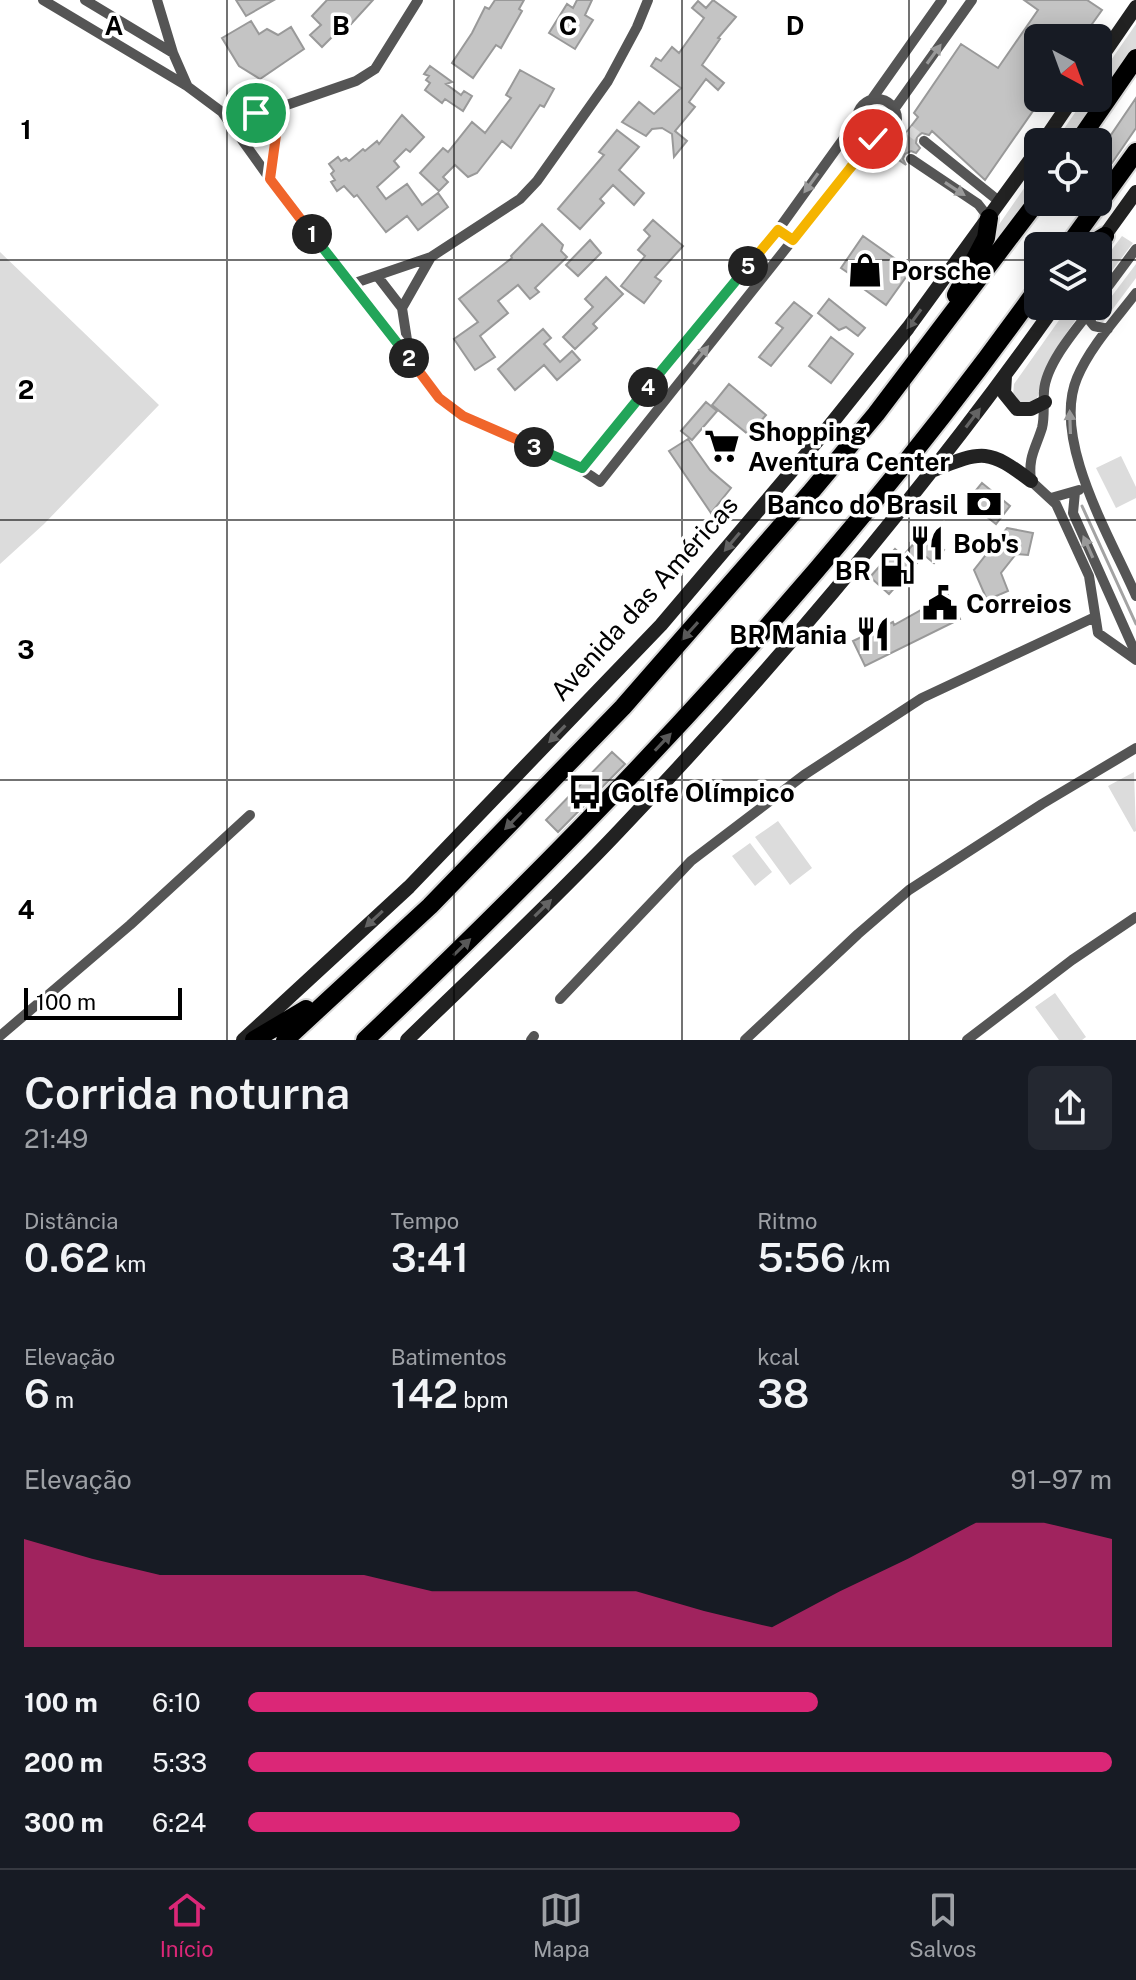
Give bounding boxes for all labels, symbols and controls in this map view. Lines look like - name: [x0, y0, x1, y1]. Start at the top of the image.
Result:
- text: A: [105, 10, 124, 41]
- text: B: [332, 10, 350, 41]
- text: C: [559, 10, 577, 41]
- text: D: [786, 10, 804, 41]
- north arrow: [1024, 24, 1112, 112]
- map controls: [1024, 24, 1112, 320]
- one-way arrow: [925, 44, 941, 65]
- pin: [222, 79, 290, 147]
- icon: arrive: [234, 91, 278, 135]
- pin: [839, 105, 907, 173]
- text: 1: [20, 114, 32, 145]
- icon: check: [851, 117, 895, 161]
- button: locate: [1024, 128, 1112, 216]
- one-way arrow: [803, 172, 819, 194]
- one-way arrow: [944, 181, 965, 196]
- pin: 1: [292, 214, 332, 254]
- text: 1: [307, 221, 317, 247]
- button: layers: [1024, 232, 1112, 320]
- pin: 5: [728, 246, 768, 286]
- shop icon: Porsche: [846, 251, 884, 289]
- text: 5: [741, 253, 755, 279]
- place label: Porsche: [891, 255, 991, 286]
- one-way arrow: [907, 309, 923, 330]
- pin: 2: [389, 338, 429, 378]
- text: 2: [402, 345, 416, 371]
- one-way arrow: [692, 345, 709, 365]
- pin: 4: [628, 367, 668, 407]
- text: 2: [18, 374, 34, 405]
- text: 4: [641, 374, 655, 400]
- one-way arrow: [965, 408, 981, 428]
- one-way arrow: [1064, 409, 1077, 434]
- place label: Shopping Aventura Center: [748, 416, 950, 477]
- pin: 3: [514, 427, 554, 467]
- supermarket icon: Shopping Aventura Center: [703, 427, 741, 465]
- text: 3: [527, 434, 541, 460]
- bank icon: Banco do Brasil: [965, 485, 1003, 523]
- street label: Avenida das Américas: [544, 489, 744, 707]
- place label: Banco do Brasil: [767, 489, 958, 520]
- restaurant icon: Bob's: [908, 524, 946, 562]
- place label: Bob's: [953, 528, 1019, 559]
- one-way arrow: [723, 531, 740, 552]
- one-way arrow: [1082, 535, 1095, 559]
- fuel station icon: BR: [878, 551, 916, 589]
- place label: BR: [835, 555, 871, 586]
- public building icon: Correios: [921, 584, 959, 622]
- place label: Correios: [966, 588, 1072, 619]
- restaurant icon: BR Mania: [854, 615, 892, 653]
- place label: BR Mania: [729, 619, 847, 650]
- one-way arrow: [682, 622, 700, 641]
- text: 3: [17, 634, 35, 665]
- one-way arrow: [548, 724, 567, 743]
- one-way arrow: [654, 732, 672, 751]
- bus stop icon: Golfe Olímpico: [566, 773, 604, 811]
- place label: Golfe Olímpico: [611, 777, 795, 808]
- one-way arrow: [504, 812, 522, 831]
- text: 4: [17, 894, 35, 925]
- one-way arrow: [534, 899, 552, 918]
- one-way arrow: [365, 909, 384, 927]
- one-way arrow: [452, 939, 471, 957]
- scale bar: [24, 984, 182, 1020]
- text: 100 m: [36, 989, 96, 1015]
- button: share: [1028, 1066, 1112, 1150]
- text: Corrida noturna: [24, 1067, 350, 1119]
- text: 21:49: [24, 1123, 88, 1154]
- text: Distância: [24, 1208, 118, 1234]
- text: Tempo: [391, 1208, 459, 1234]
- text: Ritmo: [757, 1208, 818, 1234]
- text: 0.62: [24, 1234, 110, 1281]
- text: 3:41: [391, 1234, 469, 1281]
- text: 5:56: [757, 1234, 846, 1281]
- text: km: [110, 1251, 146, 1277]
- text: /km: [846, 1251, 890, 1277]
- text: Elevação: [24, 1344, 115, 1370]
- text: Batimentos: [391, 1344, 507, 1370]
- text: kcal: [757, 1344, 800, 1370]
- text: 6: [24, 1370, 50, 1417]
- text: 142: [391, 1370, 458, 1417]
- text: 38: [757, 1370, 810, 1417]
- text: m: [50, 1387, 74, 1413]
- text: bpm: [458, 1387, 508, 1413]
- text: Elevação: [24, 1464, 132, 1495]
- text: 91–97 m: [1011, 1464, 1112, 1495]
- text: 100 m: [24, 1687, 98, 1718]
- text: 6:10: [152, 1687, 201, 1718]
- text: 200 m: [24, 1747, 103, 1778]
- text: 5:33: [152, 1747, 207, 1778]
- text: 300 m: [24, 1807, 104, 1838]
- text: 6:24: [152, 1807, 206, 1838]
- tab: Início: [160, 1888, 214, 1962]
- tab: Mapa: [533, 1888, 590, 1962]
- tab: Salvos: [909, 1888, 976, 1962]

